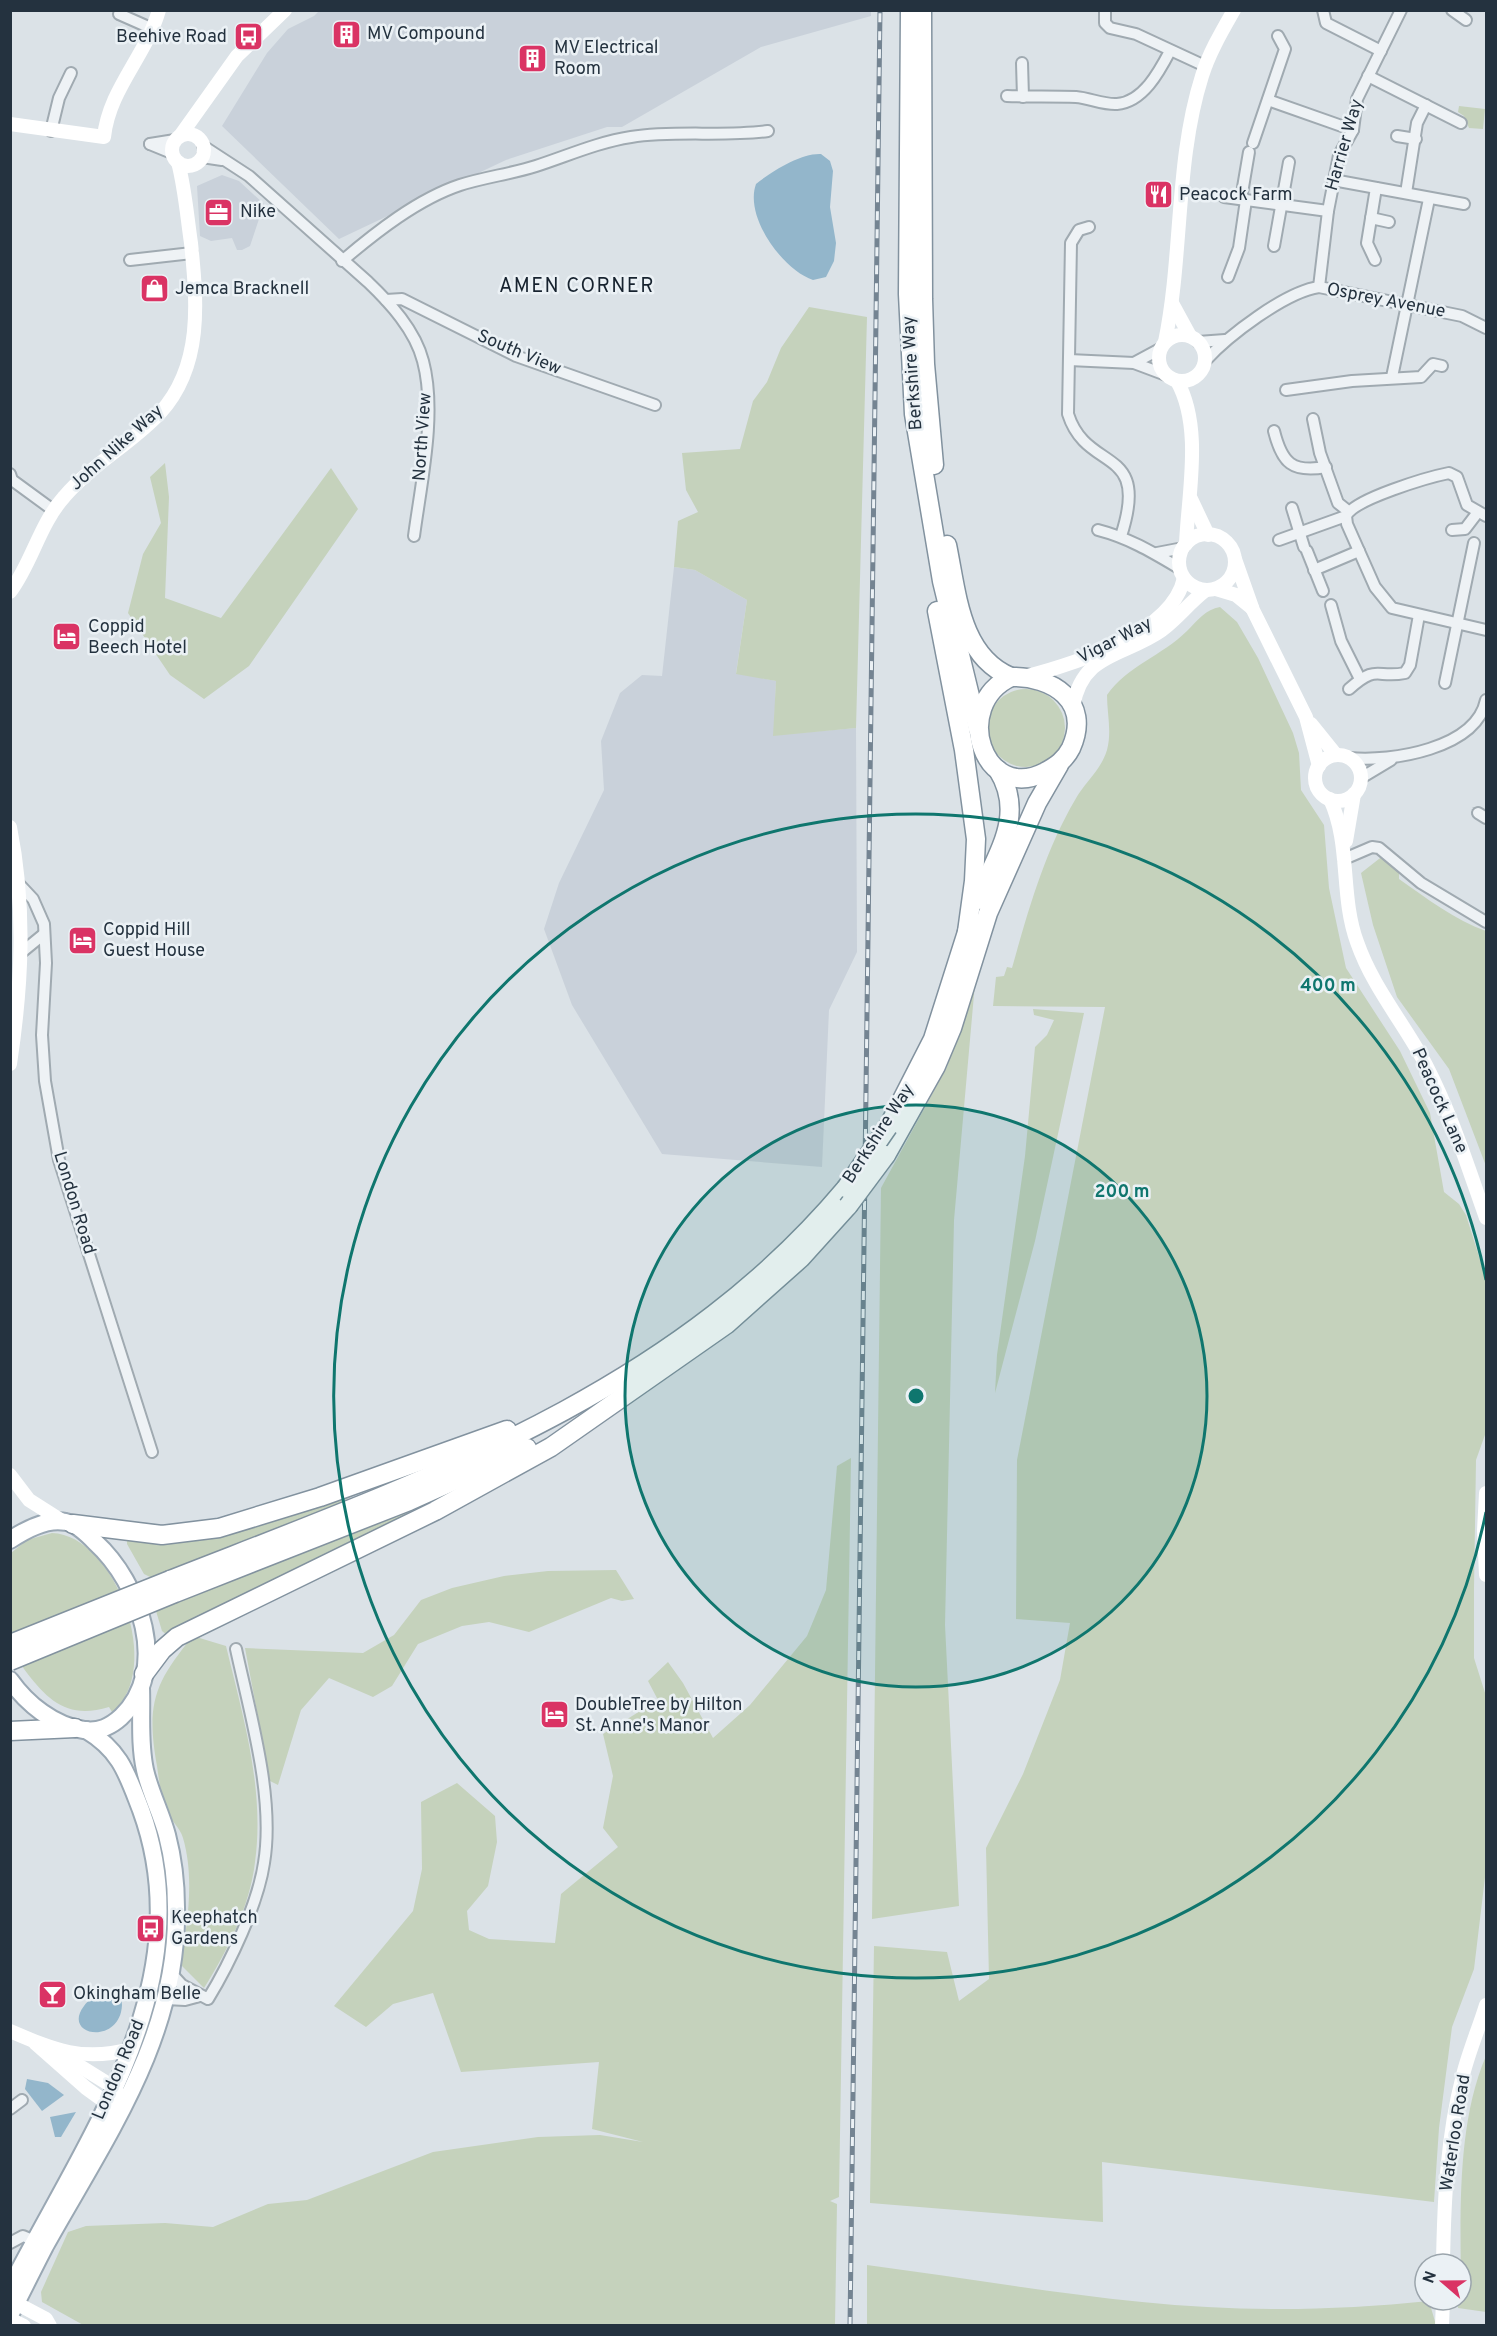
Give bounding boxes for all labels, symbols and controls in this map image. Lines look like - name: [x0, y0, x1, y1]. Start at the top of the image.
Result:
- building icon: MV Compound: [330, 18, 362, 50]
- bus stop icon: Beehive Road: [232, 21, 264, 53]
- place label: MV Compound: [367, 23, 485, 46]
- place label: Beehive Road: [116, 26, 227, 49]
- place label: MV Electrical Room: [554, 37, 659, 81]
- building icon: MV Electrical Room: [517, 42, 549, 74]
- street label: Harrier Way: [1321, 96, 1369, 194]
- restaurant icon: Peacock Farm: [1142, 179, 1174, 211]
- place label: Peacock Farm: [1179, 184, 1293, 207]
- office icon: Nike: [203, 196, 235, 228]
- place label: Nike: [240, 201, 276, 224]
- shop icon: Jemca Bracknell: [138, 273, 170, 305]
- district label: AMEN CORNER: [499, 274, 655, 300]
- place label: Jemca Bracknell: [175, 278, 309, 301]
- street label: Osprey Avenue: [1325, 278, 1447, 324]
- street label: Berkshire Way: [898, 315, 928, 431]
- street label: South View: [473, 325, 565, 381]
- street label: North View: [408, 392, 438, 482]
- street label: John Nike Way: [65, 400, 169, 496]
- street label: Vigar Way: [1074, 612, 1156, 670]
- place label: Coppid Beech Hotel: [88, 616, 187, 660]
- hotel icon: Coppid Beech Hotel: [51, 621, 83, 653]
- place label: Coppid Hill Guest House: [103, 919, 205, 963]
- hotel icon: Coppid Hill Guest House: [66, 924, 98, 956]
- text: 400 m: [1300, 975, 1356, 998]
- street label: Peacock Lane: [1406, 1045, 1472, 1157]
- street label: Berkshire Way: [838, 1080, 920, 1188]
- street label: London Road: [47, 1149, 101, 1257]
- text: 200 m: [1094, 1181, 1150, 1204]
- centre of rings: [906, 1386, 926, 1406]
- place label: DoubleTree by Hilton St. Anne's Manor: [575, 1694, 742, 1738]
- hotel icon: DoubleTree by Hilton St. Anne's Manor: [538, 1699, 570, 1731]
- place label: Keephatch Gardens: [171, 1907, 258, 1951]
- bus stop icon: Keephatch Gardens: [134, 1912, 166, 1944]
- bar icon: Okingham Belle: [36, 1978, 68, 2010]
- place label: Okingham Belle: [73, 1983, 201, 2006]
- street label: London Road: [88, 2016, 150, 2124]
- street label: Waterloo Road: [1435, 2073, 1477, 2193]
- north arrow: [1413, 2252, 1473, 2312]
- text: N: [1419, 2269, 1442, 2286]

